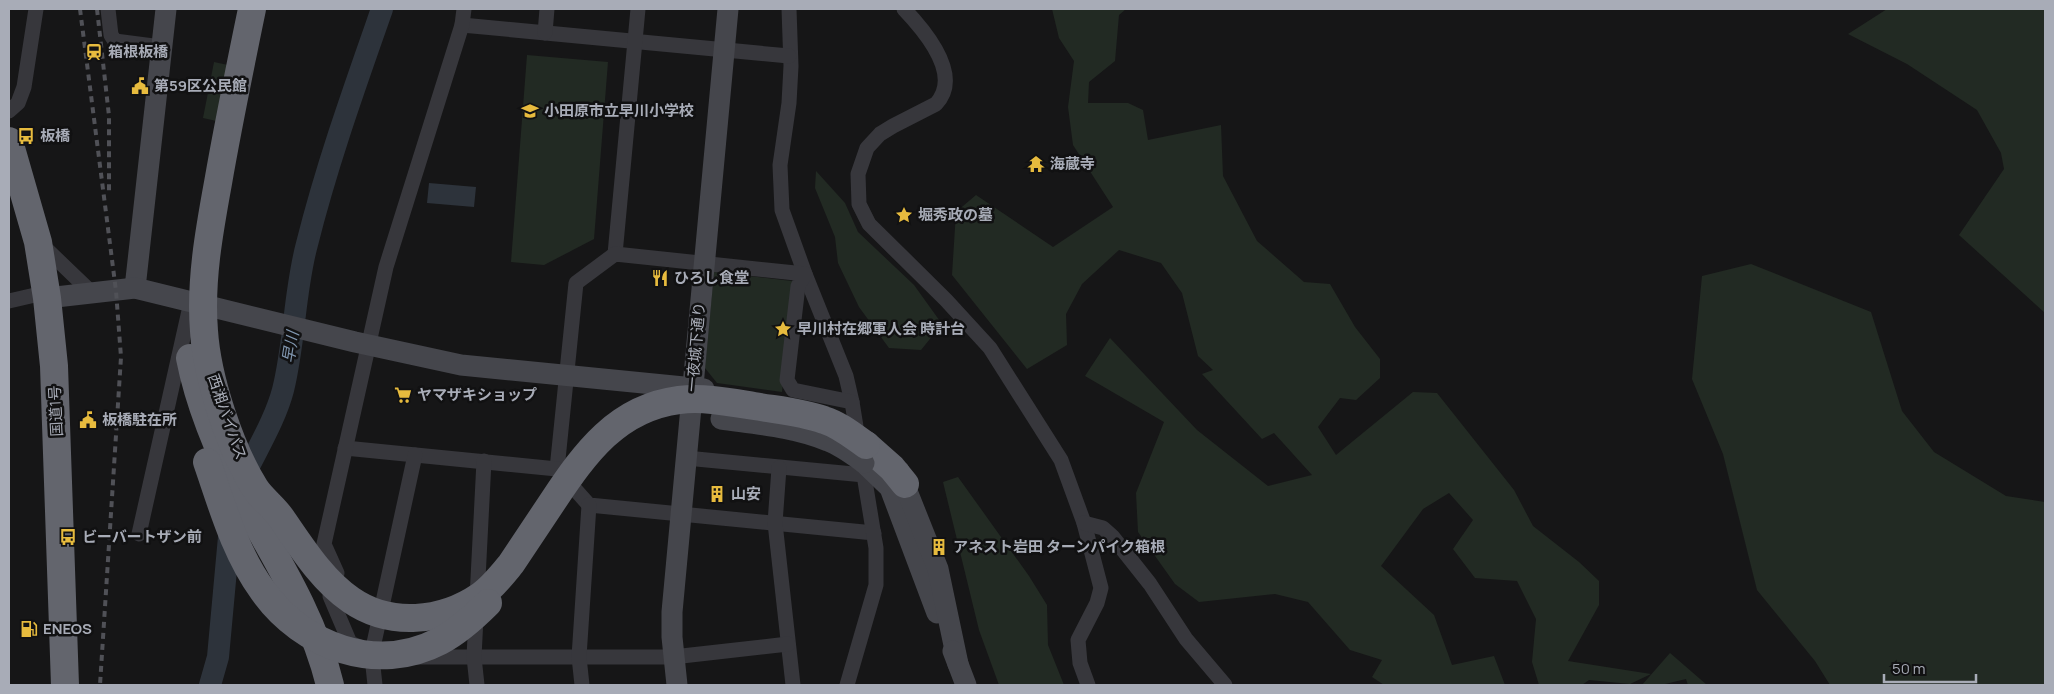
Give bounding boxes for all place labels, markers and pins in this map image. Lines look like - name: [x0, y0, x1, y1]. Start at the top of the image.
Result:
- place label: 箱根板橋: [108, 41, 169, 62]
- station icon: 箱根板橋: [84, 42, 104, 62]
- place label: 第59区公民館: [154, 75, 247, 96]
- public building icon: 第59区公民館: [130, 76, 150, 96]
- place label: 小田原市立早川小学校: [544, 100, 694, 121]
- school or university icon: 小田原市立早川小学校: [520, 101, 540, 121]
- place label: 板橋: [40, 125, 71, 146]
- bus stop icon: 板橋: [16, 126, 36, 146]
- place label: 海蔵寺: [1050, 153, 1095, 174]
- temple icon: 海蔵寺: [1026, 154, 1046, 174]
- place label: 堀秀政の墓: [918, 204, 993, 225]
- place icon: 堀秀政の墓: [894, 205, 914, 225]
- place label: ひろし食堂: [674, 267, 749, 288]
- restaurant icon: ひろし食堂: [650, 268, 670, 288]
- place label: 早川村在郷軍人会 時計台: [797, 318, 965, 339]
- place icon: 早川村在郷軍人会 時計台: [773, 319, 793, 339]
- place label: ヤマザキショップ: [417, 384, 537, 405]
- supermarket icon: ヤマザキショップ: [393, 385, 413, 405]
- place label: 板橋駐在所: [102, 409, 177, 430]
- public building icon: 板橋駐在所: [78, 410, 98, 430]
- place label: 山安: [731, 483, 761, 504]
- building icon: 山安: [707, 484, 727, 504]
- place label: ビーバートザン前: [82, 526, 202, 547]
- bus stop icon: ビーバートザン前: [58, 527, 78, 547]
- place label: アネスト岩田 ターンパイク箱根: [953, 536, 1165, 557]
- building icon: アネスト岩田 ターンパイク箱根: [929, 537, 949, 557]
- place label: ENEOS: [43, 618, 92, 639]
- fuel station icon: ENEOS: [19, 619, 39, 639]

